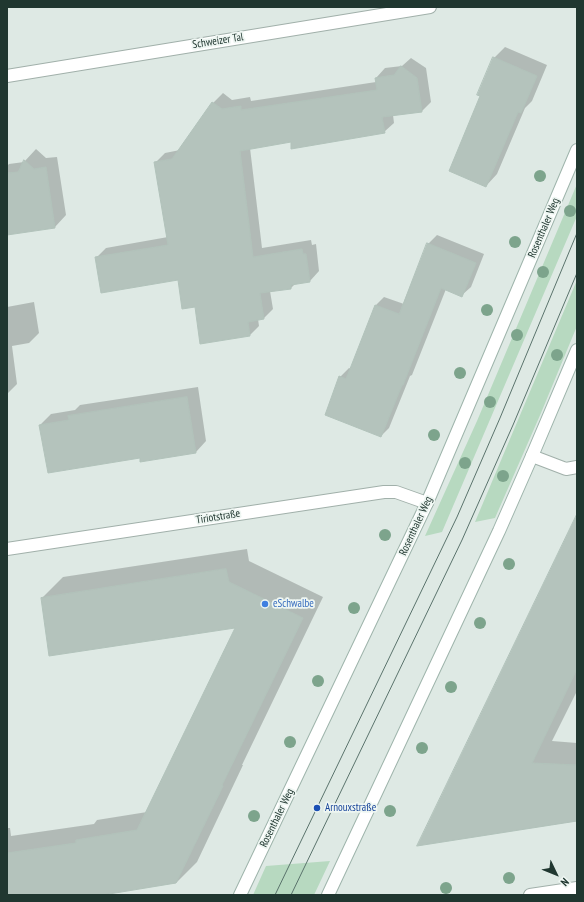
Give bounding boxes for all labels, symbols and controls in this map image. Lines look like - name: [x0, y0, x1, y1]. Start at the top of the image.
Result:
- street label: Schweizer Tal: [192, 30, 244, 52]
- street label: Rosenthaler Weg: [525, 196, 563, 260]
- street label: Rosenthaler Weg: [397, 494, 435, 558]
- street label: Tiriotstraße: [195, 507, 241, 527]
- place label: eSchwalbe: [273, 597, 314, 611]
- marker: eSchwalbe: [260, 599, 270, 609]
- street label: Rosenthaler Weg: [257, 787, 297, 849]
- place label: Arnouxstraße: [325, 801, 376, 815]
- marker: Arnouxstraße: [312, 803, 322, 813]
- north arrow: [536, 854, 576, 894]
- text: N: [558, 875, 572, 889]

